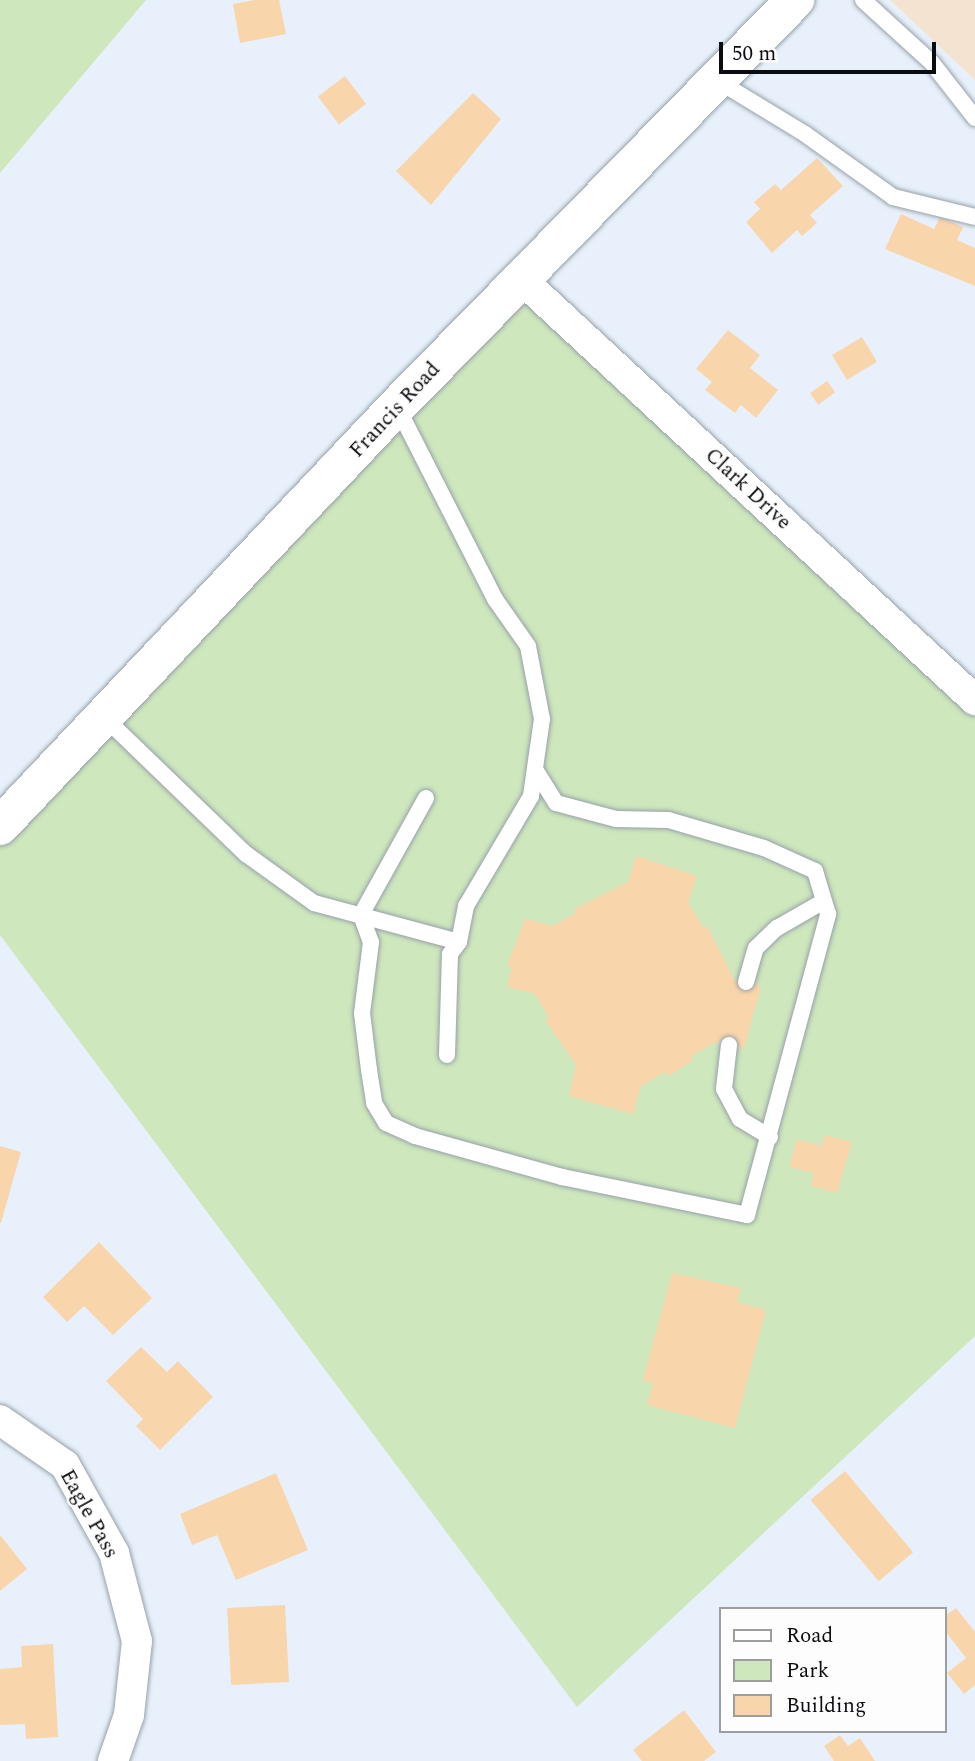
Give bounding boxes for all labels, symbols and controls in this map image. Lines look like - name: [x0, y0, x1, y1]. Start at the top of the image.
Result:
- scale bar: [723, 28, 940, 72]
- text: 50 m: [732, 38, 776, 70]
- street label: Francis Road: [344, 357, 446, 463]
- street label: Clark Drive: [700, 443, 796, 535]
- street label: Eagle Pass: [54, 1465, 124, 1563]
- legend: [720, 1607, 947, 1733]
- text: Road: [786, 1620, 833, 1652]
- text: Park: [786, 1655, 829, 1687]
- text: Building: [786, 1690, 866, 1722]

